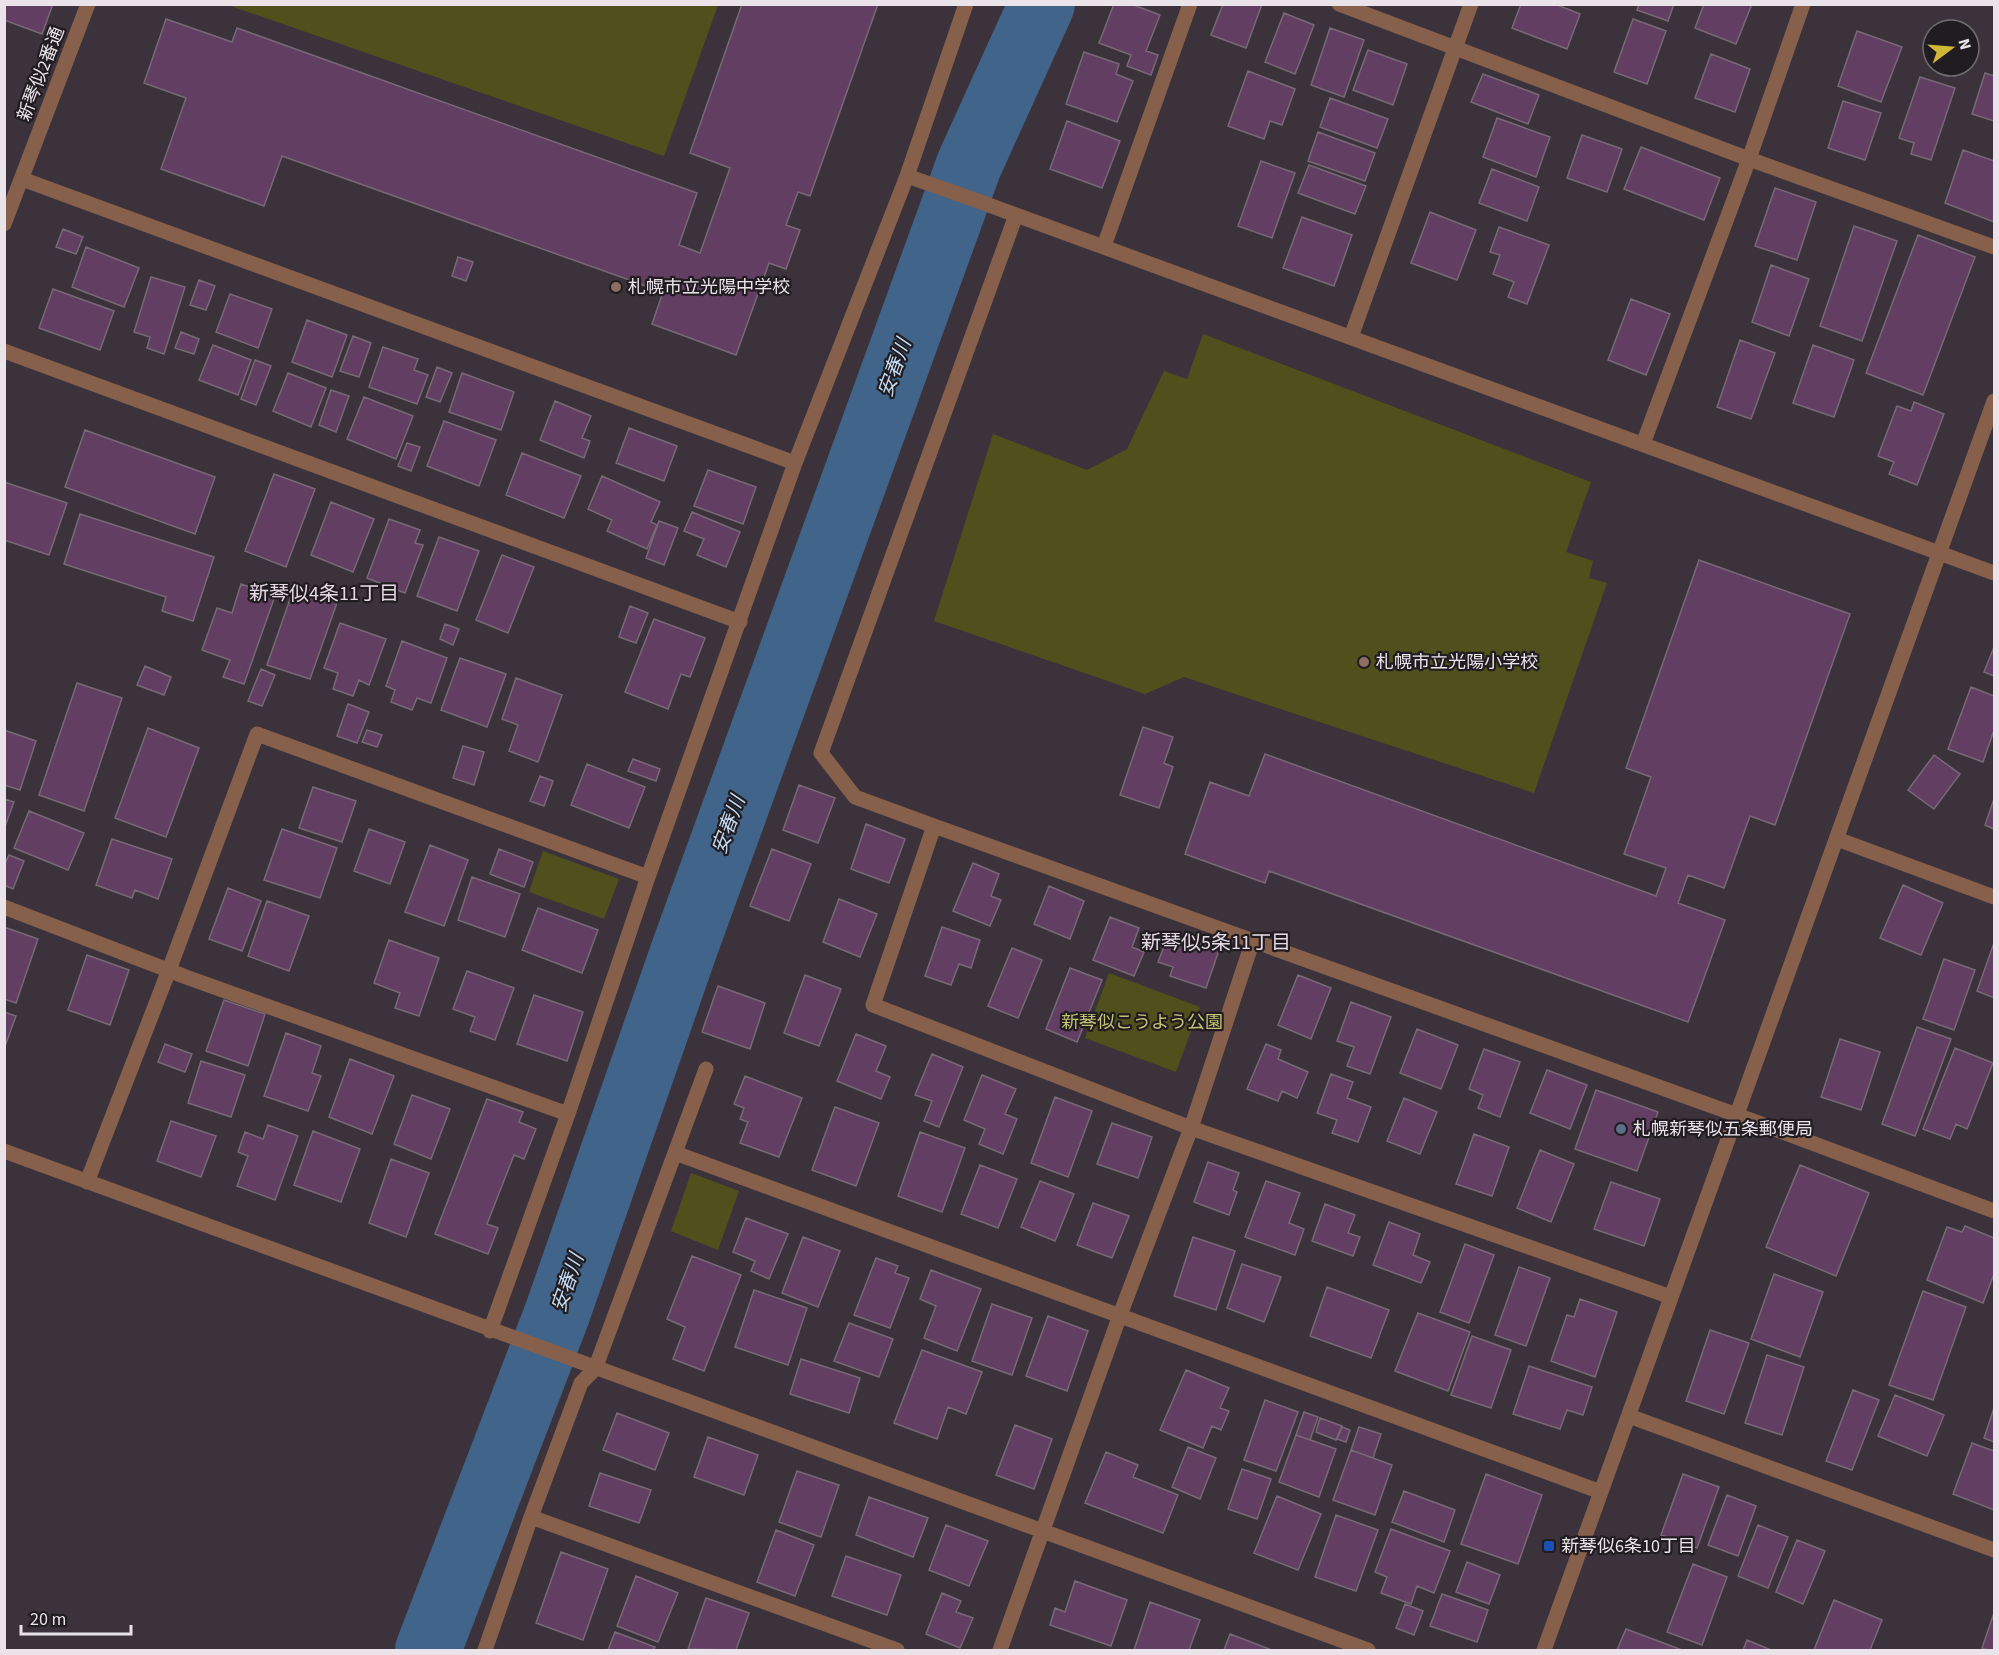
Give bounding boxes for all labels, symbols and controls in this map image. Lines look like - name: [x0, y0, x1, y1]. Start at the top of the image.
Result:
- north arrow: [1921, 18, 1981, 78]
- street label: 新琴似2番通: [12, 23, 70, 125]
- text: N: [1952, 36, 1976, 52]
- place label: 札幌市立光陽中学校: [628, 275, 790, 300]
- marker: 札幌市立光陽中学校: [609, 280, 623, 294]
- water label: 安春川: [872, 333, 919, 401]
- district label: 新琴似4条11丁目: [249, 580, 399, 608]
- place label: 札幌市立光陽小学校: [1376, 650, 1538, 675]
- marker: 札幌市立光陽小学校: [1357, 655, 1371, 669]
- water label: 安春川: [706, 790, 753, 858]
- district label: 新琴似5条11丁目: [1141, 929, 1291, 957]
- park label: 新琴似こうよう公園: [1061, 1010, 1223, 1035]
- place label: 札幌新琴似五条郵便局: [1633, 1117, 1813, 1142]
- marker: 札幌新琴似五条郵便局: [1614, 1122, 1628, 1136]
- water label: 安春川: [545, 1248, 592, 1316]
- place label: 新琴似6条10丁目: [1561, 1534, 1696, 1559]
- marker: 新琴似6条10丁目: [1542, 1539, 1556, 1553]
- scale bar: [21, 1598, 130, 1636]
- text: 20 m: [30, 1607, 66, 1632]

